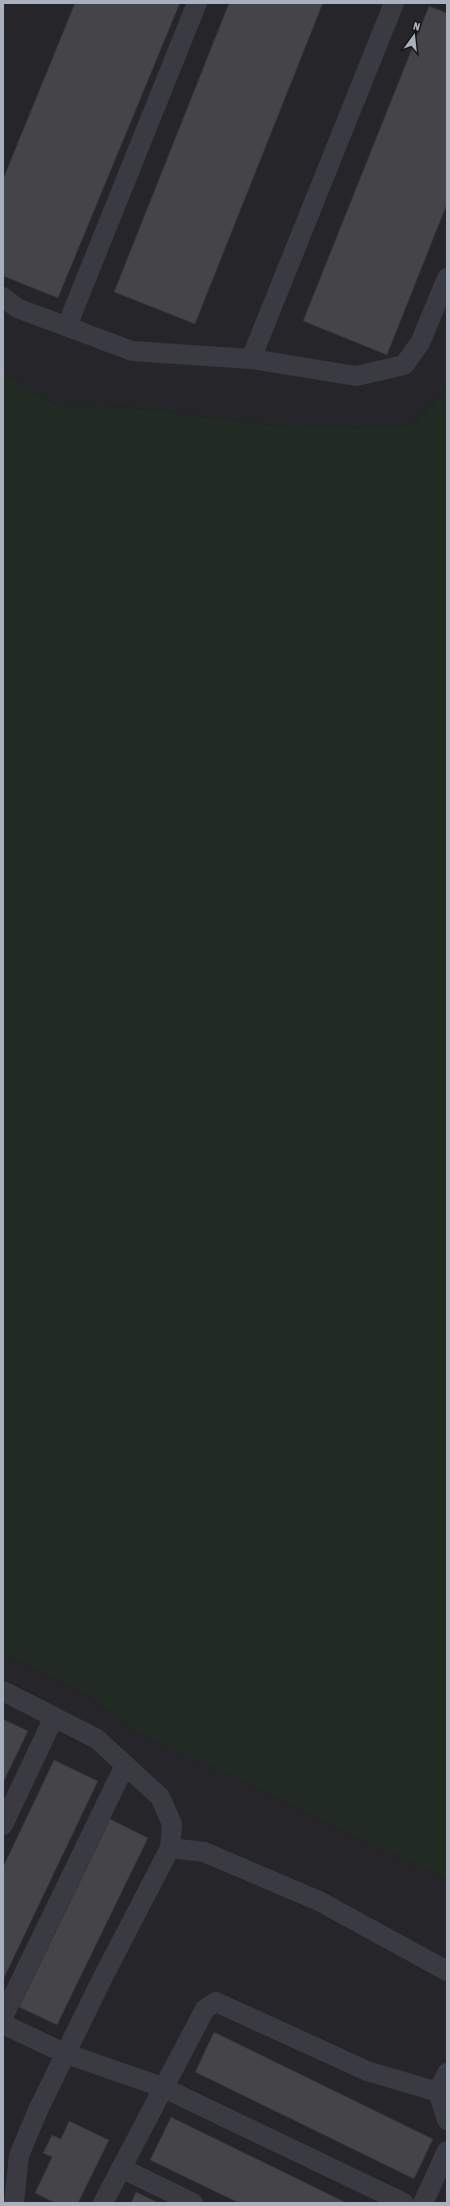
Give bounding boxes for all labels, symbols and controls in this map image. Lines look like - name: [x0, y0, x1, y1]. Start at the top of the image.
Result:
- north arrow: [394, 16, 434, 56]
- text: N: [412, 20, 421, 33]

